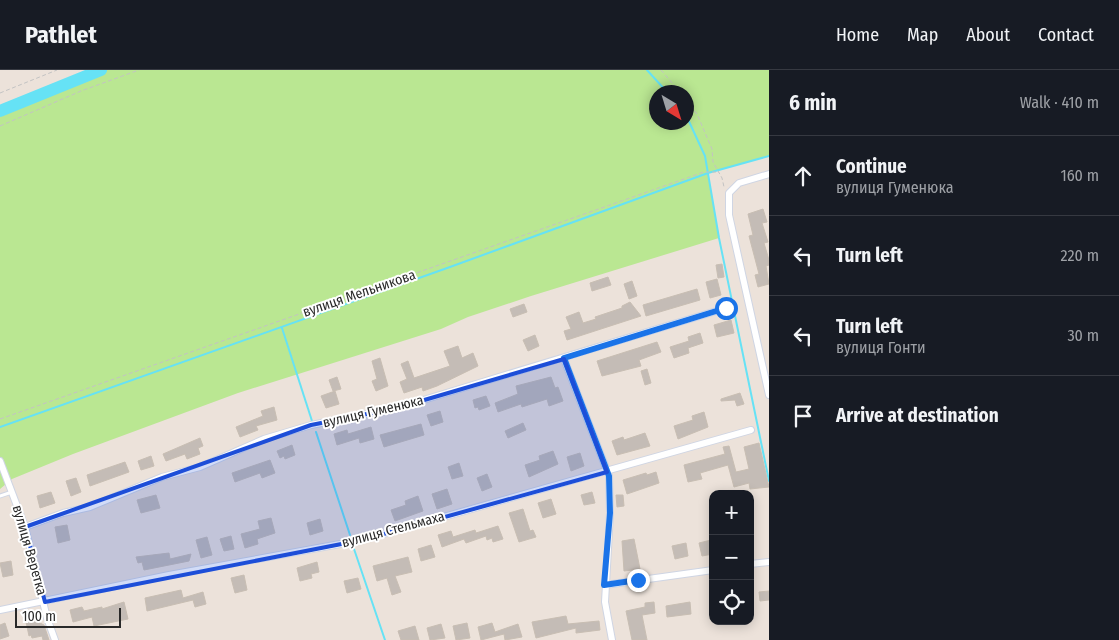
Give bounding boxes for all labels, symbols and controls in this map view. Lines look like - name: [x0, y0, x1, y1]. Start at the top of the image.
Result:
- text: Pathlet: [25, 21, 97, 49]
- text: Home: [836, 24, 879, 46]
- text: Map: [907, 24, 938, 46]
- text: About: [966, 24, 1010, 46]
- text: Contact: [1038, 24, 1094, 46]
- north arrow: [649, 85, 694, 130]
- text: 6 min: [789, 90, 837, 116]
- text: Walk · 410 m: [1020, 93, 1099, 112]
- text: Continue: [836, 155, 907, 178]
- icon: ahead: [789, 162, 817, 190]
- text: 160 m: [1060, 166, 1099, 185]
- text: вулиця Гуменюка: [836, 178, 954, 197]
- icon: left: [789, 242, 817, 270]
- text: Turn left: [836, 244, 903, 267]
- text: 220 m: [1060, 246, 1099, 265]
- street label: вулиця Мельникова: [300, 266, 418, 321]
- route start: [715, 297, 738, 320]
- text: Turn left: [836, 315, 903, 338]
- icon: left: [789, 322, 817, 350]
- text: 30 m: [1067, 326, 1099, 345]
- text: вулиця Гонти: [836, 338, 926, 357]
- street label: вулиця Гуменюка: [321, 392, 425, 431]
- icon: arrive: [789, 402, 817, 430]
- text: Arrive at destination: [836, 404, 999, 427]
- map controls: [709, 490, 754, 625]
- button: +: [709, 490, 754, 535]
- street label: вулиця Веретка: [9, 503, 51, 597]
- street label: вулиця Стельмаха: [340, 508, 446, 551]
- button: −: [709, 535, 754, 580]
- route end: [627, 569, 650, 592]
- button: locate: [709, 580, 754, 625]
- scale bar: [15, 605, 121, 628]
- text: 100 m: [22, 608, 56, 625]

